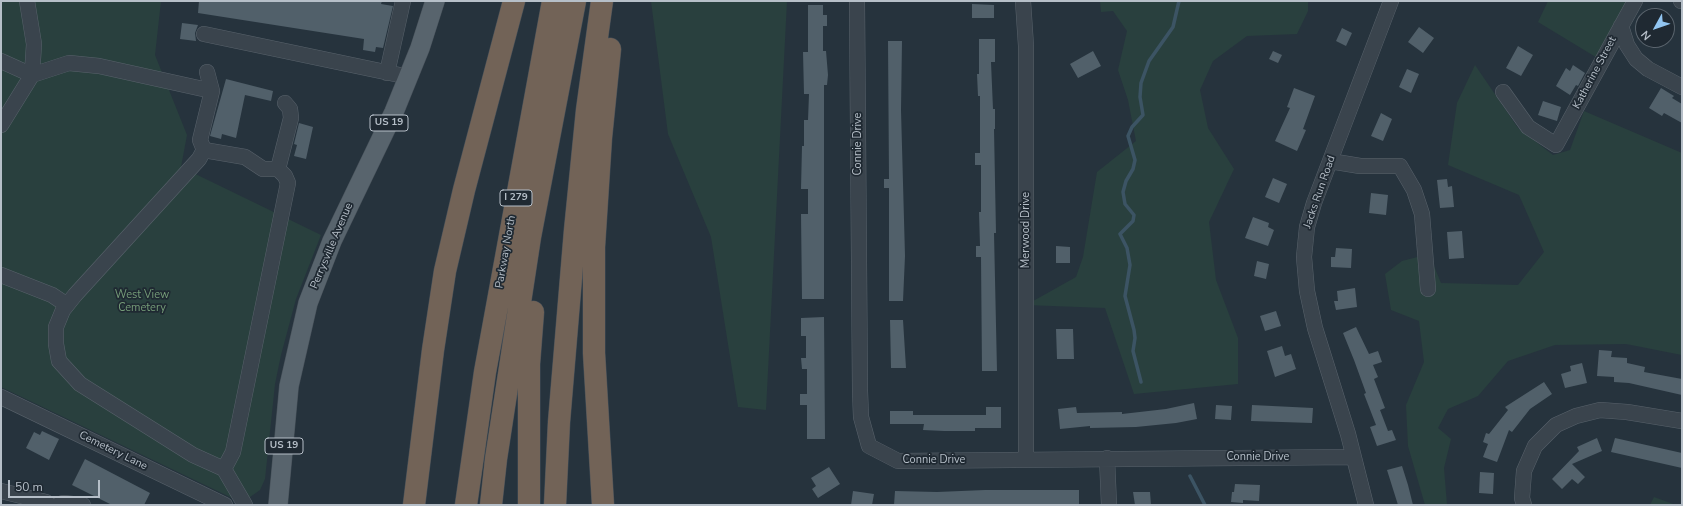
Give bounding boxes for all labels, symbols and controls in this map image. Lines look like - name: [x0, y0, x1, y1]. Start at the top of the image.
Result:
- north arrow: [1635, 8, 1675, 48]
- text: N: [1638, 27, 1655, 43]
- street label: Katherine Street: [1570, 35, 1620, 111]
- street label: Connie Drive: [851, 113, 865, 175]
- road number: US 19: [370, 115, 408, 131]
- street label: Jacks Run Road: [1301, 154, 1339, 230]
- road number: I 279: [500, 190, 532, 206]
- street label: Merwood Drive: [1019, 192, 1033, 268]
- street label: Perrysville Avenue: [308, 201, 356, 291]
- street label: Parkway North: [493, 215, 519, 289]
- park label: West View Cemetery: [115, 288, 169, 314]
- street label: Cemetery Lane: [77, 429, 149, 473]
- road number: US 19: [265, 438, 303, 454]
- street label: Connie Drive: [1227, 450, 1289, 464]
- street label: Connie Drive: [903, 453, 965, 467]
- scale bar: [10, 472, 102, 498]
- text: 50 m: [15, 479, 43, 495]

